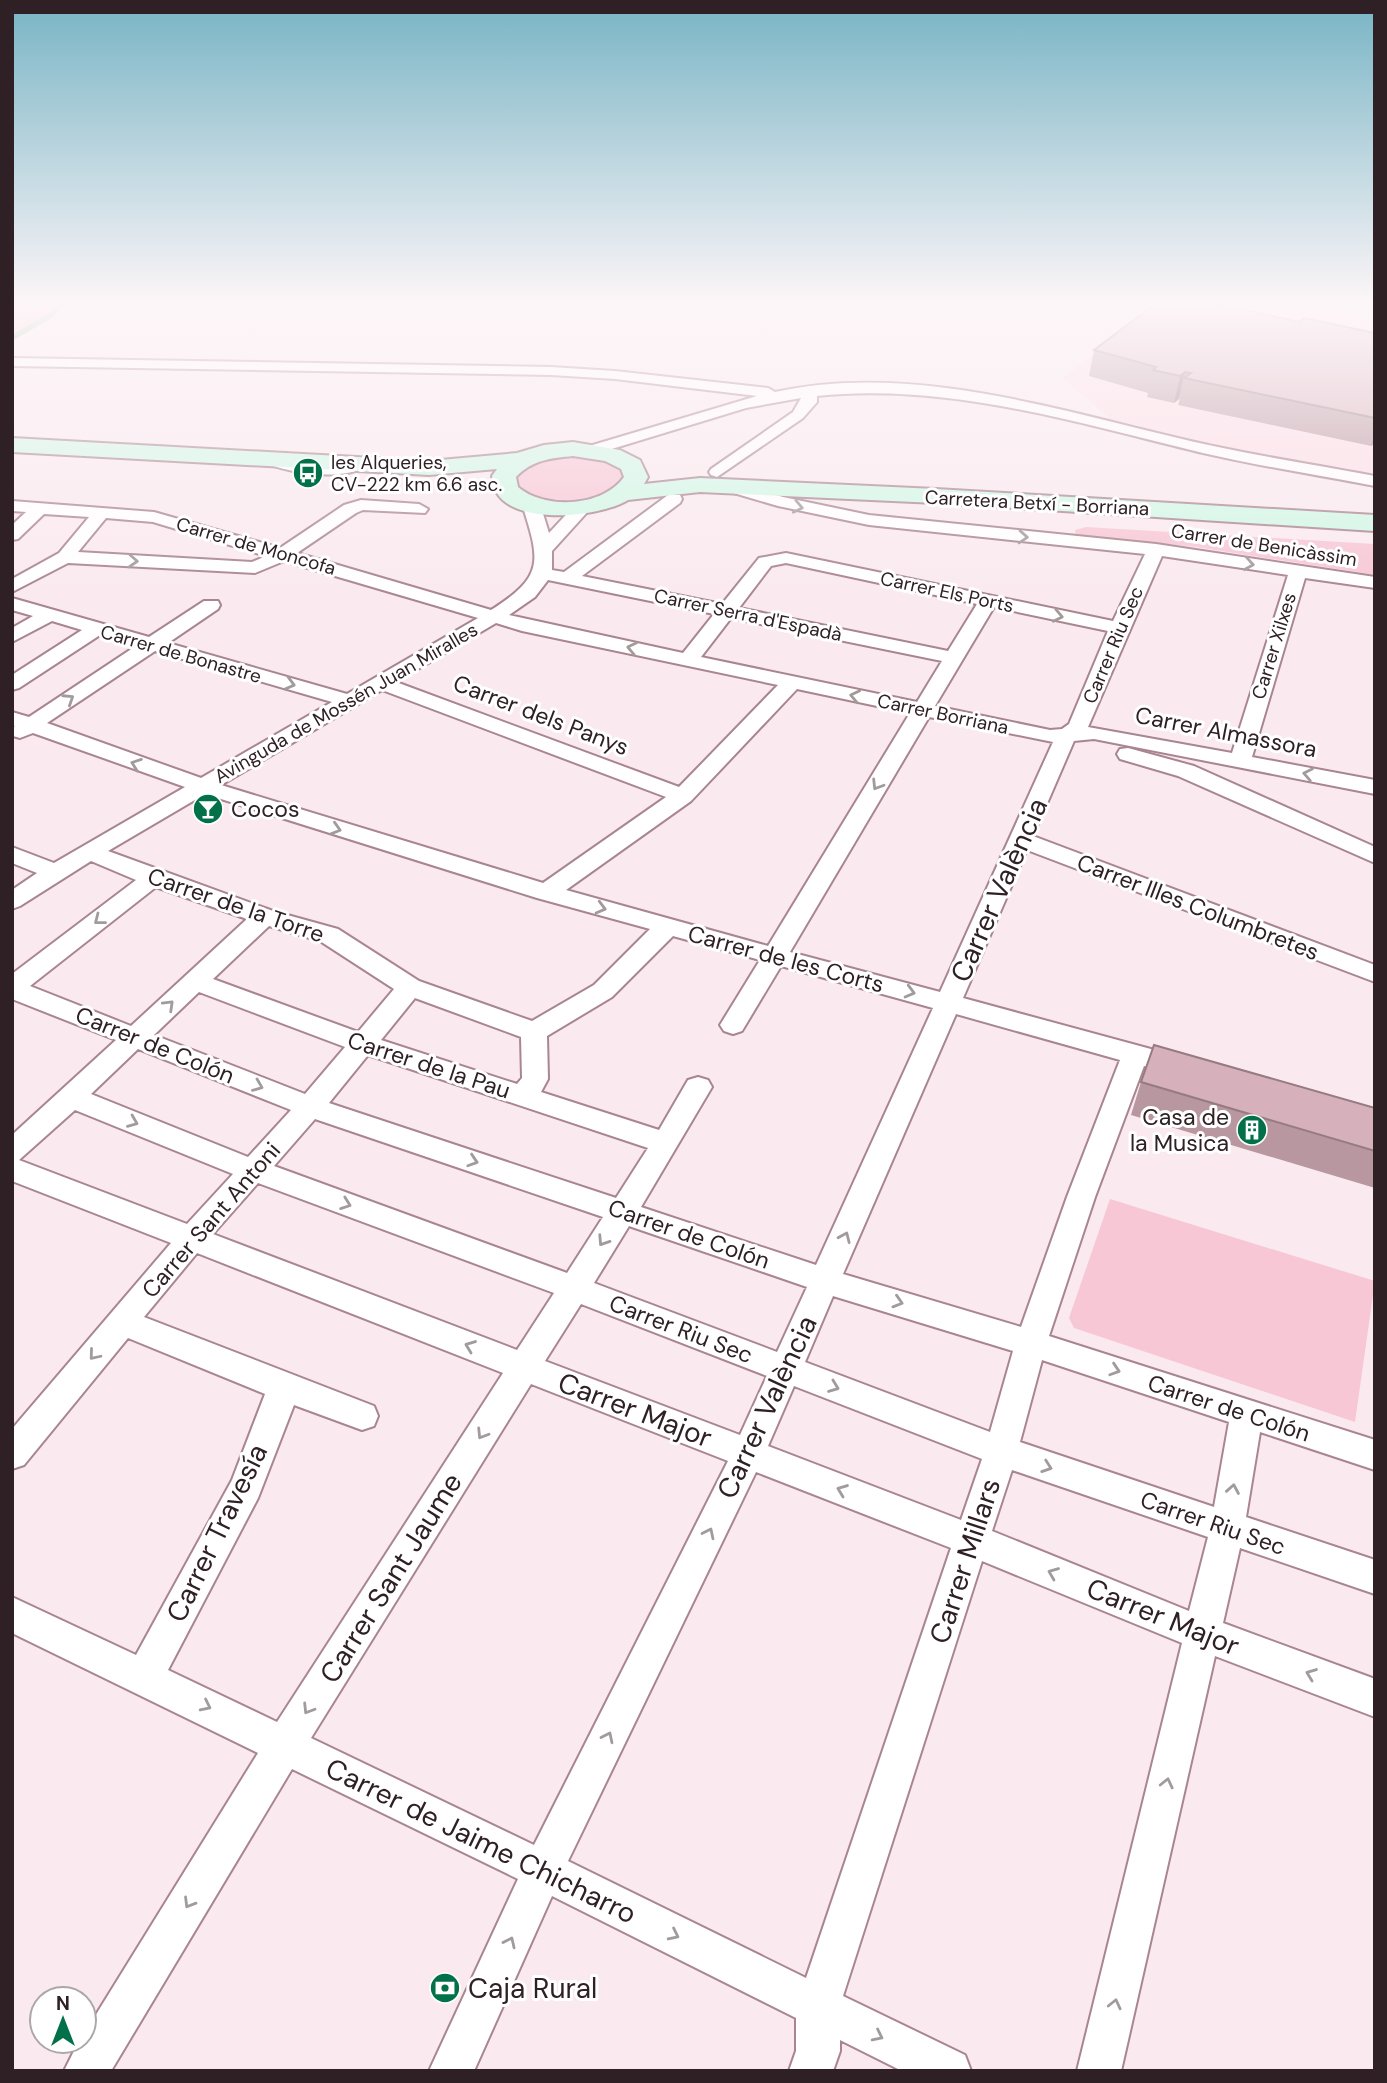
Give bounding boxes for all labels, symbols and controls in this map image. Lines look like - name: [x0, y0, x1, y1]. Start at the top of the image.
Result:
- place label: les Alqueries, CV-222 km 6.6 asc.: [331, 450, 502, 497]
- bus stop icon: les Alqueries, CV-222 km 6.6 asc.: [291, 456, 325, 490]
- street label: Carretera Betxí - Borriana: [924, 485, 1150, 521]
- one-way arrow: [792, 498, 804, 513]
- street label: Carrer de Moncofa: [173, 511, 339, 581]
- street label: Carrer de Benicàssim: [1169, 518, 1359, 572]
- one-way arrow: [1018, 529, 1029, 544]
- one-way arrow: [128, 554, 139, 569]
- one-way arrow: [1243, 556, 1255, 571]
- street label: Carrer Els Ports: [878, 566, 1016, 618]
- street label: Carrer Serra d'Espadà: [652, 583, 844, 647]
- street label: Carrer Riu Sec: [1077, 583, 1149, 707]
- street label: Carrer Xilxes: [1246, 590, 1302, 702]
- one-way arrow: [1052, 607, 1064, 622]
- street label: Avinguda de Mossén Juan Miralles: [210, 617, 482, 789]
- street label: Carrer de Bonastre: [98, 619, 264, 689]
- one-way arrow: [626, 642, 638, 657]
- street label: Carrer dels Panys: [449, 668, 633, 762]
- one-way arrow: [284, 676, 296, 690]
- street label: Carrer Borriana: [875, 688, 1011, 740]
- one-way arrow: [849, 689, 861, 704]
- one-way arrow: [62, 695, 75, 708]
- street label: Carrer Almassora: [1133, 700, 1319, 764]
- one-way arrow: [131, 758, 143, 772]
- one-way arrow: [1302, 768, 1314, 783]
- one-way arrow: [872, 778, 885, 791]
- bar icon: Cocos: [191, 792, 225, 826]
- street label: Carrer València: [942, 792, 1056, 988]
- place label: Cocos: [231, 794, 299, 824]
- one-way arrow: [329, 821, 342, 835]
- street label: Carrer Illes Columbretes: [1073, 847, 1323, 967]
- street label: Carrer de la Torre: [144, 861, 328, 949]
- one-way arrow: [594, 900, 606, 915]
- one-way arrow: [94, 912, 106, 925]
- street label: Carrer de les Corts: [685, 918, 887, 1000]
- one-way arrow: [903, 984, 915, 998]
- street label: Carrer de Colón: [71, 999, 239, 1091]
- one-way arrow: [161, 1001, 174, 1014]
- street label: Carrer de la Pau: [344, 1025, 514, 1105]
- one-way arrow: [251, 1077, 263, 1091]
- place label: Casa de la Musica: [1130, 1102, 1229, 1158]
- building icon: Casa de la Musica: [1235, 1113, 1269, 1147]
- one-way arrow: [127, 1114, 139, 1128]
- street label: Carrer Sant Antoni: [135, 1136, 287, 1304]
- one-way arrow: [466, 1153, 478, 1167]
- street label: Carrer de Colón: [604, 1192, 774, 1276]
- one-way arrow: [339, 1196, 351, 1210]
- one-way arrow: [837, 1232, 851, 1244]
- one-way arrow: [599, 1234, 612, 1247]
- street label: Carrer Riu Sec: [605, 1288, 757, 1370]
- one-way arrow: [891, 1294, 903, 1309]
- street label: Carrer València: [708, 1310, 826, 1504]
- one-way arrow: [464, 1340, 476, 1354]
- one-way arrow: [90, 1347, 103, 1359]
- one-way arrow: [1108, 1362, 1120, 1376]
- street label: Carrer Major: [553, 1364, 717, 1456]
- street label: Carrer de Colón: [1144, 1368, 1314, 1448]
- one-way arrow: [827, 1379, 839, 1393]
- one-way arrow: [478, 1426, 491, 1439]
- street label: Carrer Travesía: [158, 1438, 276, 1628]
- one-way arrow: [1040, 1459, 1053, 1473]
- street label: Carrer Sant Jaume: [311, 1466, 471, 1690]
- street label: Carrer Millars: [921, 1474, 1009, 1648]
- one-way arrow: [1225, 1483, 1240, 1495]
- one-way arrow: [836, 1484, 848, 1498]
- street label: Carrer Riu Sec: [1137, 1484, 1289, 1562]
- one-way arrow: [701, 1528, 715, 1540]
- one-way arrow: [1048, 1568, 1060, 1582]
- street label: Carrer Major: [1081, 1570, 1245, 1664]
- one-way arrow: [1305, 1668, 1317, 1682]
- one-way arrow: [199, 1698, 211, 1712]
- one-way arrow: [304, 1701, 316, 1714]
- one-way arrow: [600, 1732, 614, 1744]
- street label: Carrer de Jaime Chicharro: [319, 1750, 643, 1932]
- one-way arrow: [1159, 1777, 1174, 1789]
- one-way arrow: [184, 1895, 197, 1908]
- one-way arrow: [667, 1926, 679, 1940]
- one-way arrow: [501, 1937, 515, 1949]
- place label: Caja Rural: [468, 1970, 597, 2007]
- bank icon: Caja Rural: [428, 1971, 462, 2005]
- north arrow: [28, 1985, 98, 2055]
- text: N: [56, 1991, 70, 2016]
- one-way arrow: [1107, 1998, 1121, 2010]
- one-way arrow: [871, 2027, 883, 2041]

